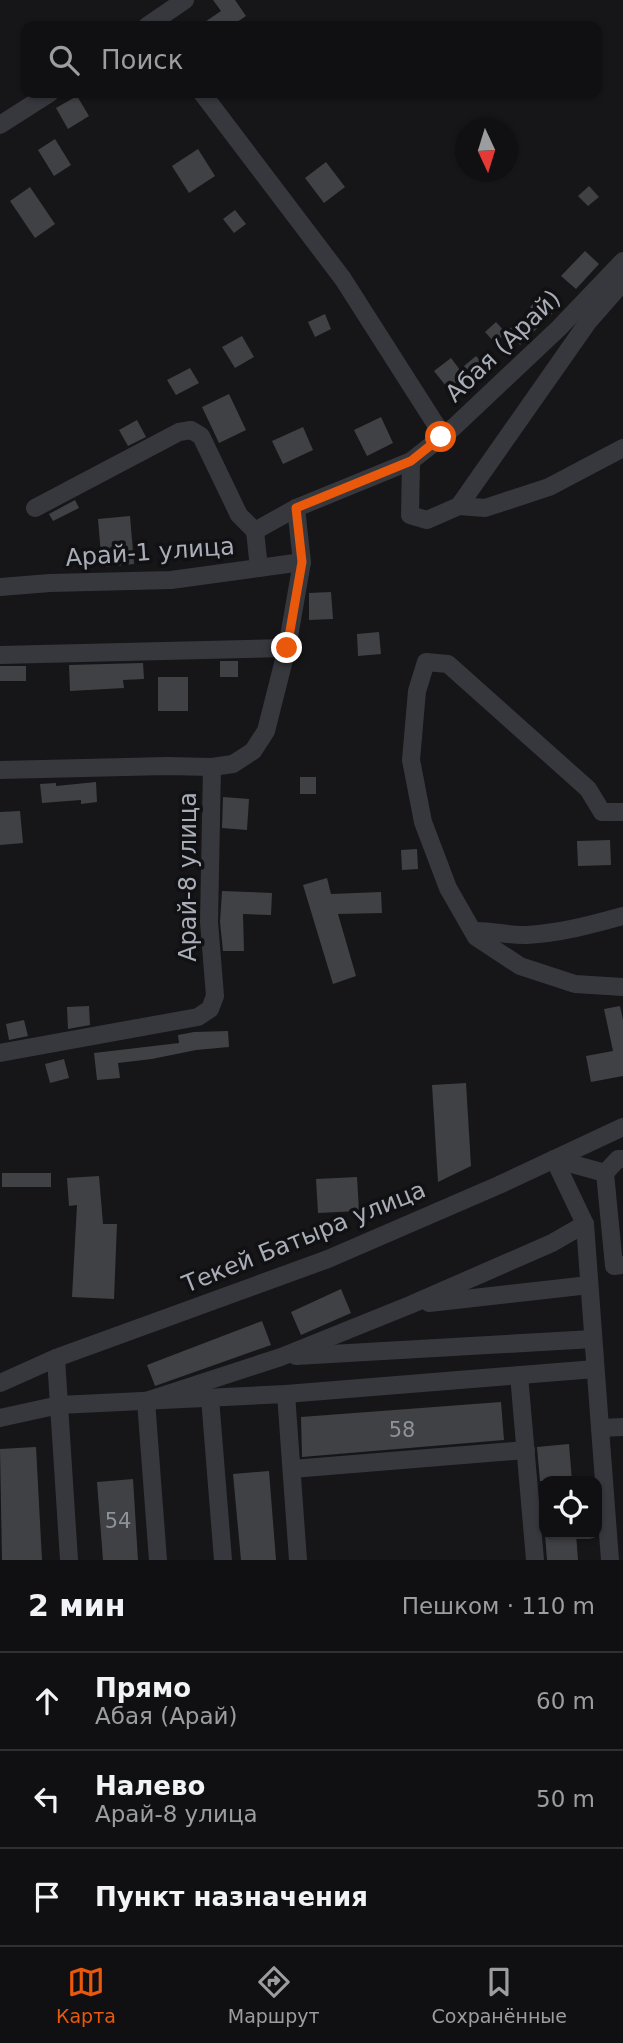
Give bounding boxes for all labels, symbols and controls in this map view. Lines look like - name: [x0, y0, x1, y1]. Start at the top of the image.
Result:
- search box: [21, 21, 602, 98]
- icon: search: [45, 41, 83, 79]
- text: Поиск: [101, 45, 183, 75]
- north arrow: [455, 119, 518, 182]
- street label: Абая (Арай): [440, 284, 566, 408]
- route start: [425, 421, 456, 452]
- street label: Арай-1 улица: [64, 532, 236, 572]
- route end: [271, 632, 302, 663]
- street label: Арай-8 улица: [174, 792, 202, 962]
- street label: Текей Батыра улица: [177, 1175, 430, 1299]
- house number: 58: [389, 1418, 415, 1442]
- map controls: [539, 1476, 602, 1539]
- button: locate: [539, 1476, 602, 1539]
- house number: 54: [105, 1509, 131, 1533]
- text: 2 мин: [28, 1588, 126, 1623]
- text: Пешком · 110 m: [402, 1593, 595, 1619]
- text: Прямо: [95, 1673, 191, 1703]
- icon: ahead: [28, 1682, 66, 1720]
- text: 60 m: [536, 1688, 595, 1714]
- text: Абая (Арай): [95, 1703, 237, 1729]
- text: Налево: [95, 1771, 205, 1801]
- icon: left: [28, 1780, 66, 1818]
- text: 50 m: [536, 1786, 595, 1812]
- text: Арай-8 улица: [95, 1801, 258, 1827]
- icon: arrive: [28, 1878, 66, 1916]
- text: Пункт назначения: [95, 1882, 368, 1912]
- tab: Карта: [56, 1963, 116, 2027]
- tab: Маршрут: [228, 1963, 320, 2027]
- tab: Сохранённые: [432, 1963, 567, 2027]

